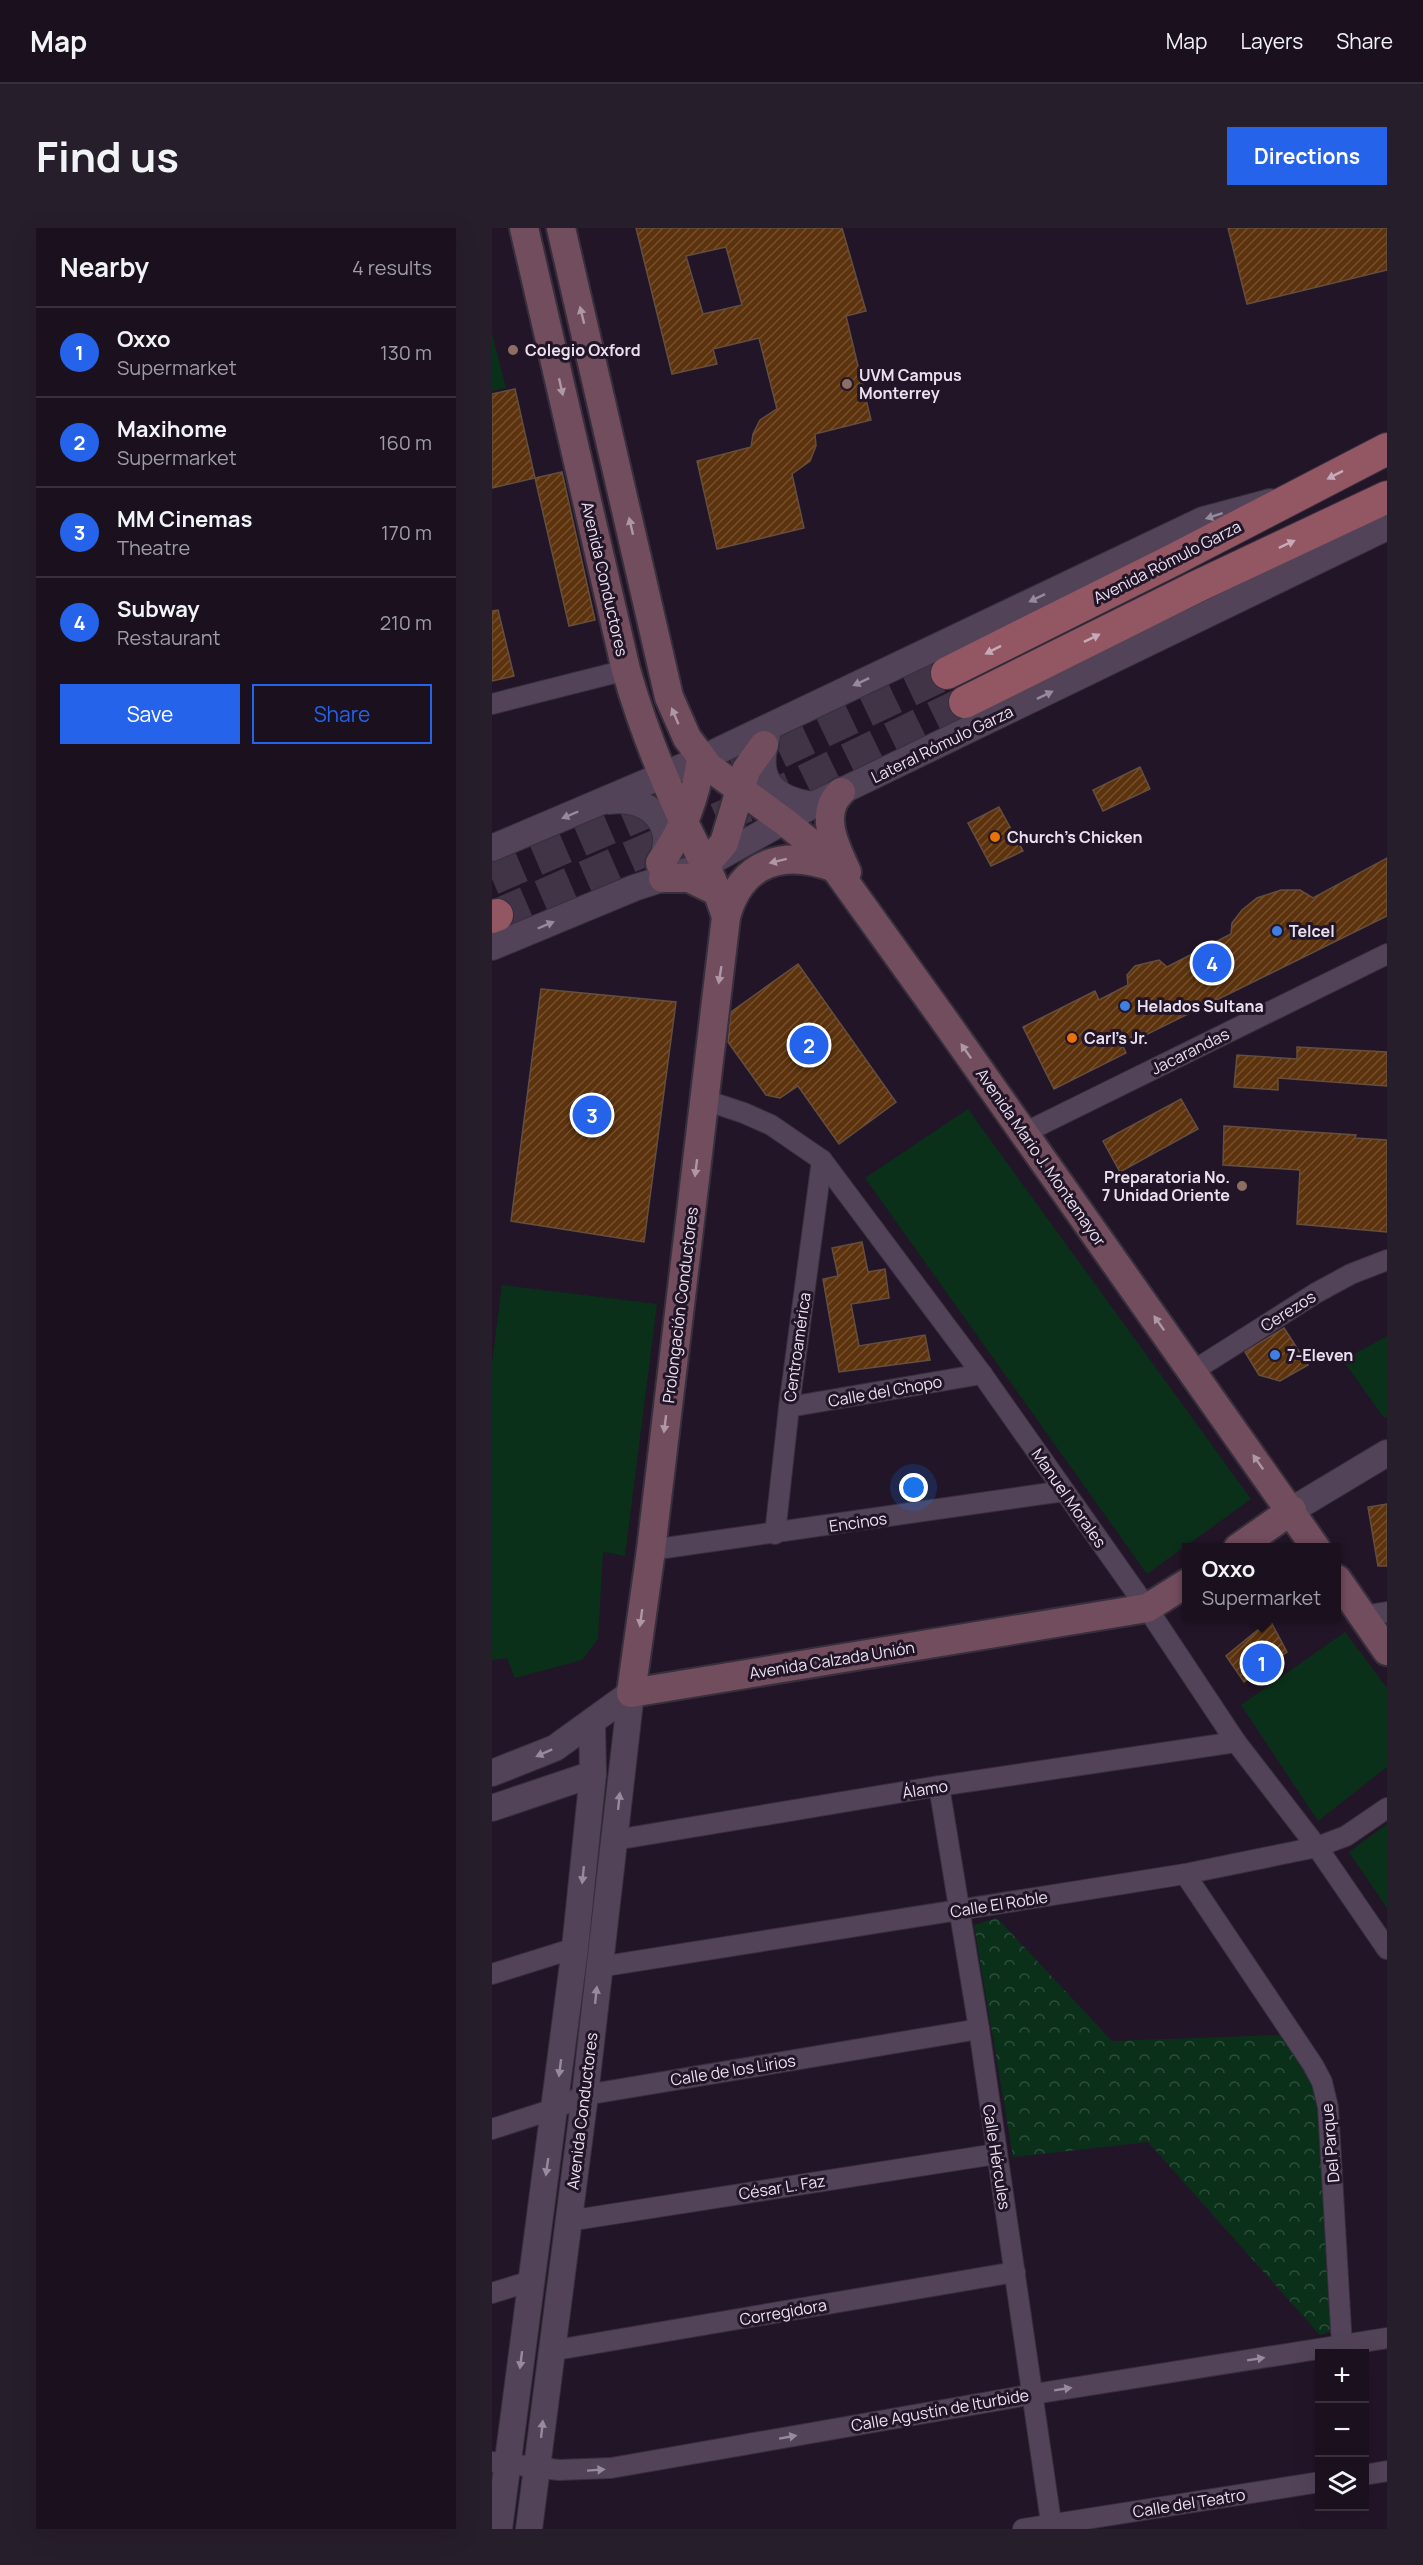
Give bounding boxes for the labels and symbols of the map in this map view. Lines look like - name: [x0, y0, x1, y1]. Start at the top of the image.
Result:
- one-way arrow: [577, 306, 587, 325]
- place label: Colegio Oxford: [525, 339, 641, 361]
- marker: Colegio Oxford: [506, 343, 520, 357]
- place label: UVM Campus Monterrey: [859, 364, 962, 404]
- marker: UVM Campus Monterrey: [840, 377, 854, 391]
- one-way arrow: [556, 378, 566, 397]
- one-way arrow: [1326, 470, 1343, 480]
- street label: Avenida Conductores: [576, 499, 634, 659]
- one-way arrow: [1205, 512, 1223, 522]
- street label: Avenida Rómulo Garza: [1089, 515, 1245, 609]
- one-way arrow: [625, 517, 635, 535]
- one-way arrow: [1278, 540, 1295, 549]
- one-way arrow: [1028, 593, 1046, 603]
- one-way arrow: [1084, 634, 1101, 643]
- one-way arrow: [984, 645, 1002, 655]
- one-way arrow: [852, 678, 870, 688]
- one-way arrow: [1036, 690, 1053, 699]
- street label: Lateral Rómulo Garza: [867, 700, 1017, 788]
- one-way arrow: [670, 706, 680, 724]
- one-way arrow: [561, 811, 579, 820]
- place label: Church's Chicken: [1007, 826, 1142, 848]
- marker: Church's Chicken: [988, 830, 1002, 844]
- one-way arrow: [769, 857, 787, 867]
- one-way arrow: [537, 920, 555, 929]
- place label: Telcel: [1289, 920, 1335, 942]
- marker: Telcel: [1270, 924, 1284, 938]
- pin: 4: [1192, 940, 1232, 986]
- one-way arrow: [715, 965, 724, 984]
- place label: Helados Sultana: [1137, 995, 1264, 1017]
- marker: Helados Sultana: [1118, 999, 1132, 1013]
- pin: 2: [790, 1022, 828, 1068]
- street label: Jacarandas: [1147, 1023, 1233, 1079]
- place label: Carl's Jr.: [1084, 1027, 1148, 1049]
- marker: Carl's Jr.: [1065, 1031, 1079, 1045]
- one-way arrow: [960, 1043, 972, 1059]
- street label: Avenida Mario J. Montemayor: [971, 1064, 1111, 1251]
- pin: 3: [572, 1092, 612, 1138]
- one-way arrow: [691, 1159, 701, 1178]
- place label: Preparatoria No. 7 Unidad Oriente: [1102, 1166, 1230, 1206]
- marker: Preparatoria No. 7 Unidad Oriente: [1235, 1179, 1249, 1193]
- street label: Prolongación Conductores: [657, 1206, 703, 1404]
- street label: Cerezos: [1256, 1285, 1320, 1337]
- street label: Centroamérica: [778, 1291, 816, 1403]
- one-way arrow: [1153, 1315, 1165, 1331]
- place label: 7-Eleven: [1287, 1344, 1353, 1366]
- marker: 7-Eleven: [1268, 1348, 1282, 1362]
- street label: Calle del Chopo: [826, 1370, 944, 1412]
- one-way arrow: [661, 1415, 670, 1434]
- street label: Manuel Morales: [1027, 1444, 1111, 1552]
- one-way arrow: [1252, 1455, 1264, 1471]
- your location: [899, 1473, 928, 1502]
- street label: Encinos: [828, 1507, 888, 1537]
- one-way arrow: [637, 1608, 646, 1627]
- street label: Avenida Calzada Unión: [748, 1636, 916, 1684]
- pin: 1: [1242, 1640, 1282, 1686]
- one-way arrow: [535, 1748, 553, 1758]
- street label: Álamo: [901, 1775, 949, 1803]
- one-way arrow: [614, 1792, 624, 1811]
- one-way arrow: [578, 1865, 588, 1884]
- street label: Calle El Roble: [949, 1885, 1049, 1923]
- one-way arrow: [591, 1985, 601, 2004]
- street label: Avenida Conductores: [561, 2031, 603, 2191]
- street label: Calle de los Lirios: [669, 2049, 797, 2091]
- one-way arrow: [555, 2059, 564, 2078]
- street label: Calle Hércules: [978, 2103, 1016, 2211]
- street label: Del Parque: [1316, 2103, 1344, 2183]
- one-way arrow: [542, 2158, 551, 2177]
- street label: César L. Faz: [737, 2169, 827, 2205]
- street label: Corregidora: [738, 2294, 828, 2330]
- one-way arrow: [516, 2351, 526, 2370]
- one-way arrow: [1246, 2354, 1265, 2363]
- street label: Calle Agustín de Iturbide: [849, 2384, 1031, 2436]
- one-way arrow: [1053, 2384, 1072, 2393]
- one-way arrow: [537, 2420, 547, 2439]
- one-way arrow: [779, 2432, 798, 2441]
- one-way arrow: [586, 2465, 605, 2474]
- street label: Calle del Teatro: [1131, 2483, 1247, 2523]

